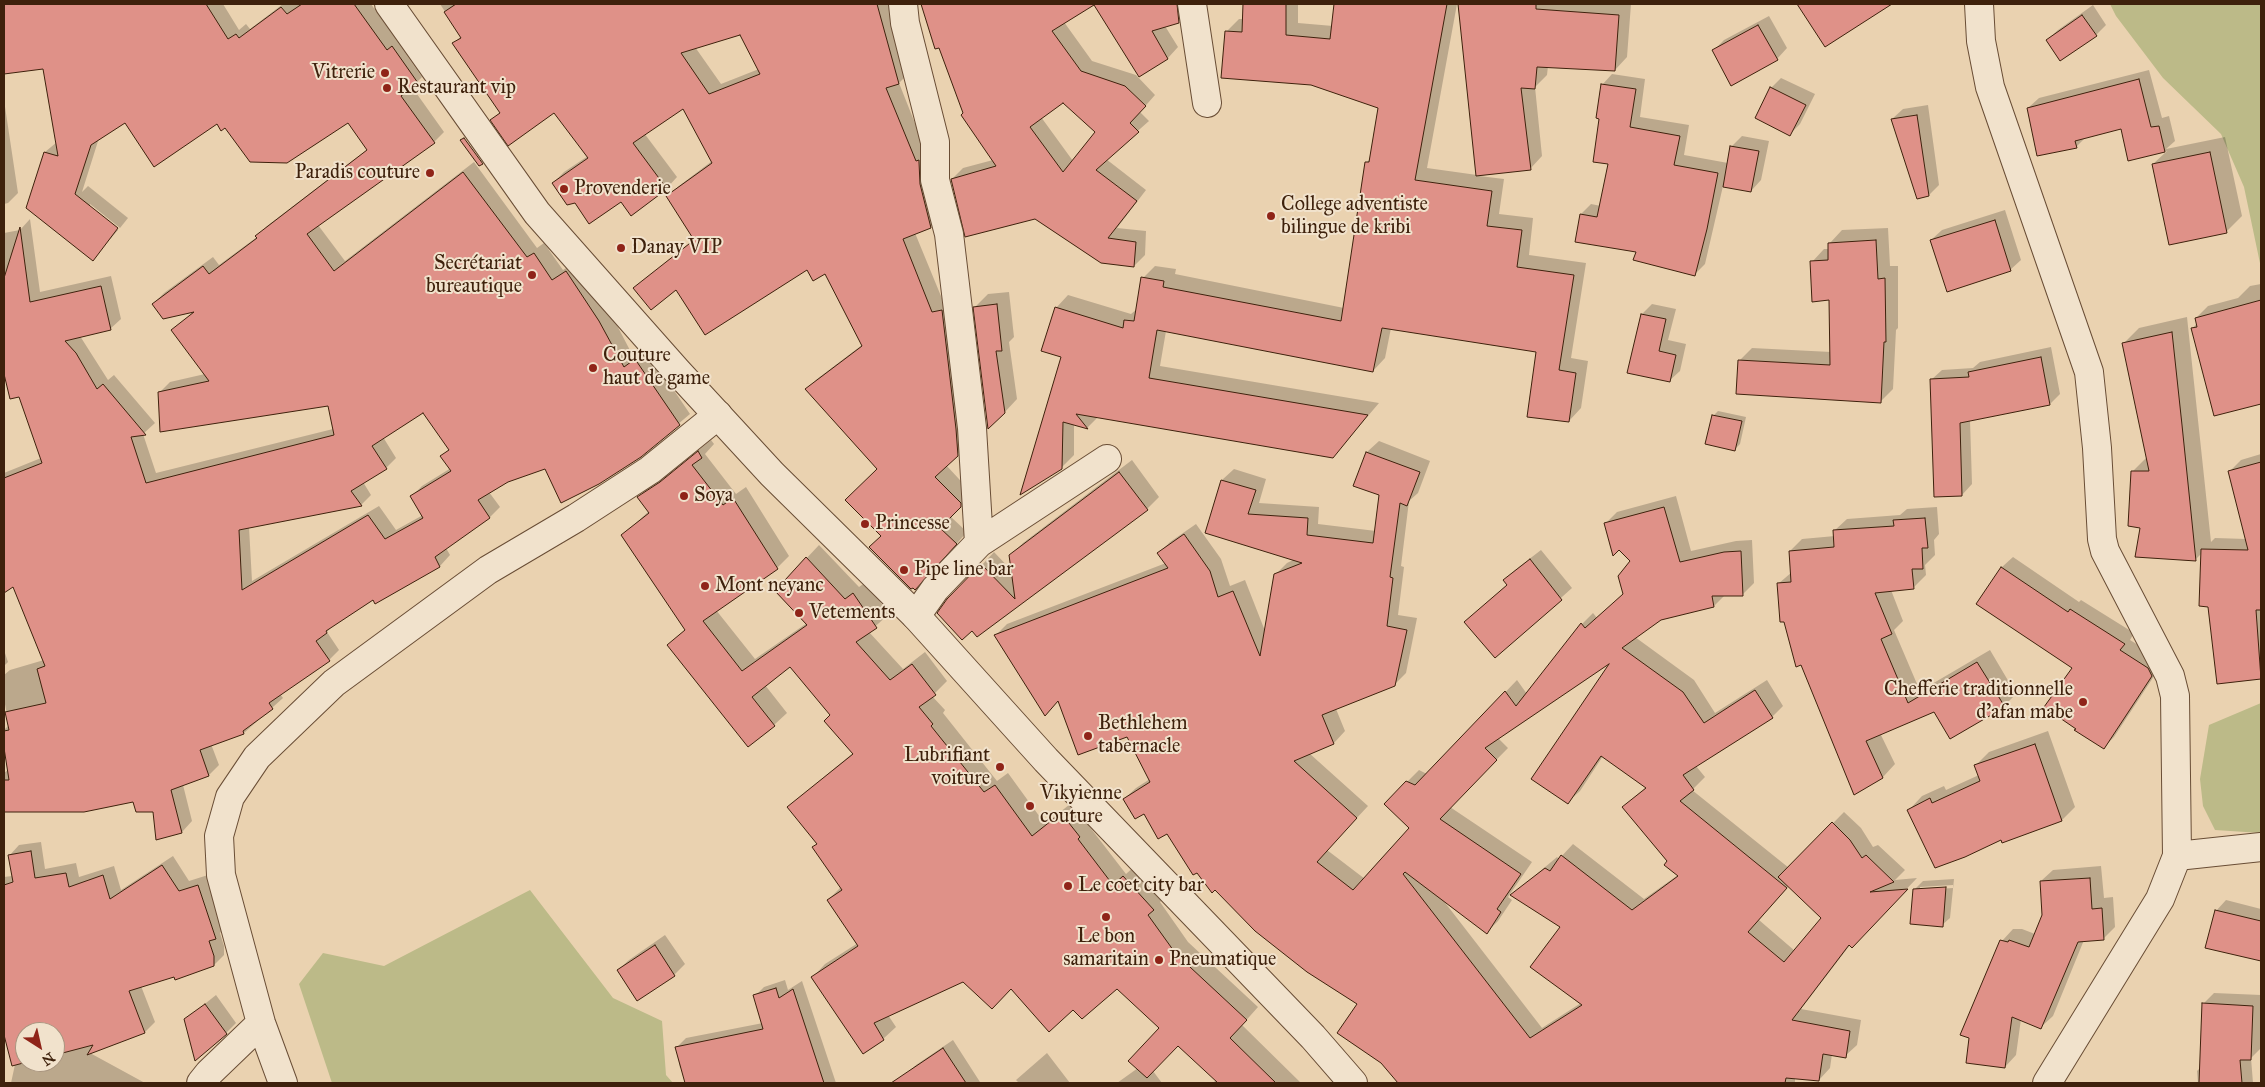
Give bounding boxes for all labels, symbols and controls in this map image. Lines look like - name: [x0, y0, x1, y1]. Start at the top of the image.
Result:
- place label: Vitrerie: [312, 61, 375, 85]
- marker: Vitrerie: [379, 67, 391, 79]
- place label: Restaurant vip: [397, 76, 516, 100]
- marker: Restaurant vip: [381, 82, 393, 94]
- place label: Paradis couture: [295, 161, 420, 185]
- marker: Paradis couture: [424, 167, 436, 179]
- place label: Provenderie: [574, 177, 671, 201]
- marker: Provenderie: [558, 183, 570, 195]
- place label: College adventiste bilingue de kribi: [1281, 193, 1428, 240]
- marker: College adventiste bilingue de kribi: [1265, 210, 1277, 222]
- place label: Danay VIP: [631, 236, 722, 260]
- marker: Danay VIP: [615, 242, 627, 254]
- place label: Secrétariat bureautique: [426, 252, 522, 299]
- marker: Secrétariat bureautique: [526, 269, 538, 281]
- place label: Couture haut de game: [603, 344, 710, 391]
- marker: Couture haut de game: [587, 362, 599, 374]
- place label: Soya: [694, 484, 733, 508]
- marker: Soya: [678, 490, 690, 502]
- place label: Princesse: [875, 512, 950, 536]
- marker: Princesse: [859, 518, 871, 530]
- place label: Pipe line bar: [914, 558, 1014, 582]
- marker: Pipe line bar: [898, 564, 910, 576]
- place label: Mont neyanc: [715, 574, 824, 598]
- marker: Mont neyanc: [699, 580, 711, 592]
- place label: Vetements: [809, 601, 895, 625]
- marker: Vetements: [793, 607, 805, 619]
- place label: Chefferie traditionnelle d'afan mabe: [1884, 678, 2073, 725]
- marker: Chefferie traditionnelle d'afan mabe: [2077, 696, 2089, 708]
- place label: Bethlehem tabernacle: [1098, 712, 1188, 759]
- marker: Bethlehem tabernacle: [1082, 730, 1094, 742]
- place label: Lubrifiant voiture: [904, 744, 990, 791]
- marker: Lubrifiant voiture: [994, 761, 1006, 773]
- place label: Vikyienne couture: [1040, 782, 1122, 829]
- marker: Vikyienne couture: [1024, 800, 1036, 812]
- place label: Le coet city bar: [1078, 874, 1204, 898]
- marker: Le coet city bar: [1062, 880, 1074, 892]
- marker: Le bon samaritain: [1100, 911, 1112, 923]
- place label: Le bon samaritain: [1063, 925, 1149, 972]
- place label: Pneumatique: [1169, 948, 1276, 972]
- marker: Pneumatique: [1153, 954, 1165, 966]
- north arrow: [15, 1022, 65, 1072]
- text: N: [39, 1049, 58, 1069]

